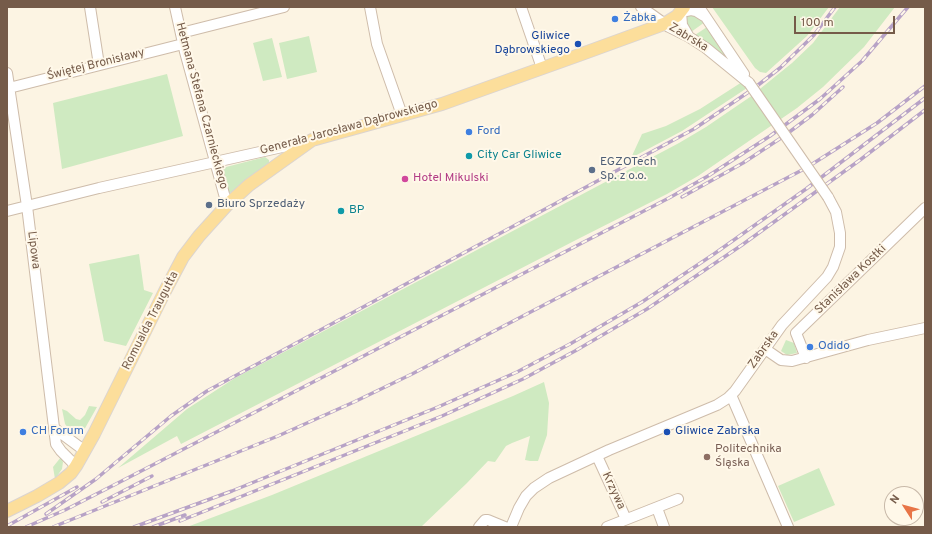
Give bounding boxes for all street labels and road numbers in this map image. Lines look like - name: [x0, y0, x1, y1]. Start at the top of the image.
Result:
- street label: Hetmana Stefana Czarnieckiego: [172, 21, 230, 191]
- street label: Zabrska: [666, 21, 710, 55]
- street label: Świętej Bronisławy: [46, 46, 146, 84]
- street label: Generała Jarosława Dąbrowskiego: [259, 97, 439, 159]
- street label: Lipowa: [24, 230, 42, 270]
- street label: Stanisława Kostki: [812, 242, 890, 318]
- street label: Romualda Traugutta: [120, 269, 182, 373]
- street label: Zabrska: [746, 328, 782, 372]
- street label: Krzywa: [598, 470, 628, 512]

